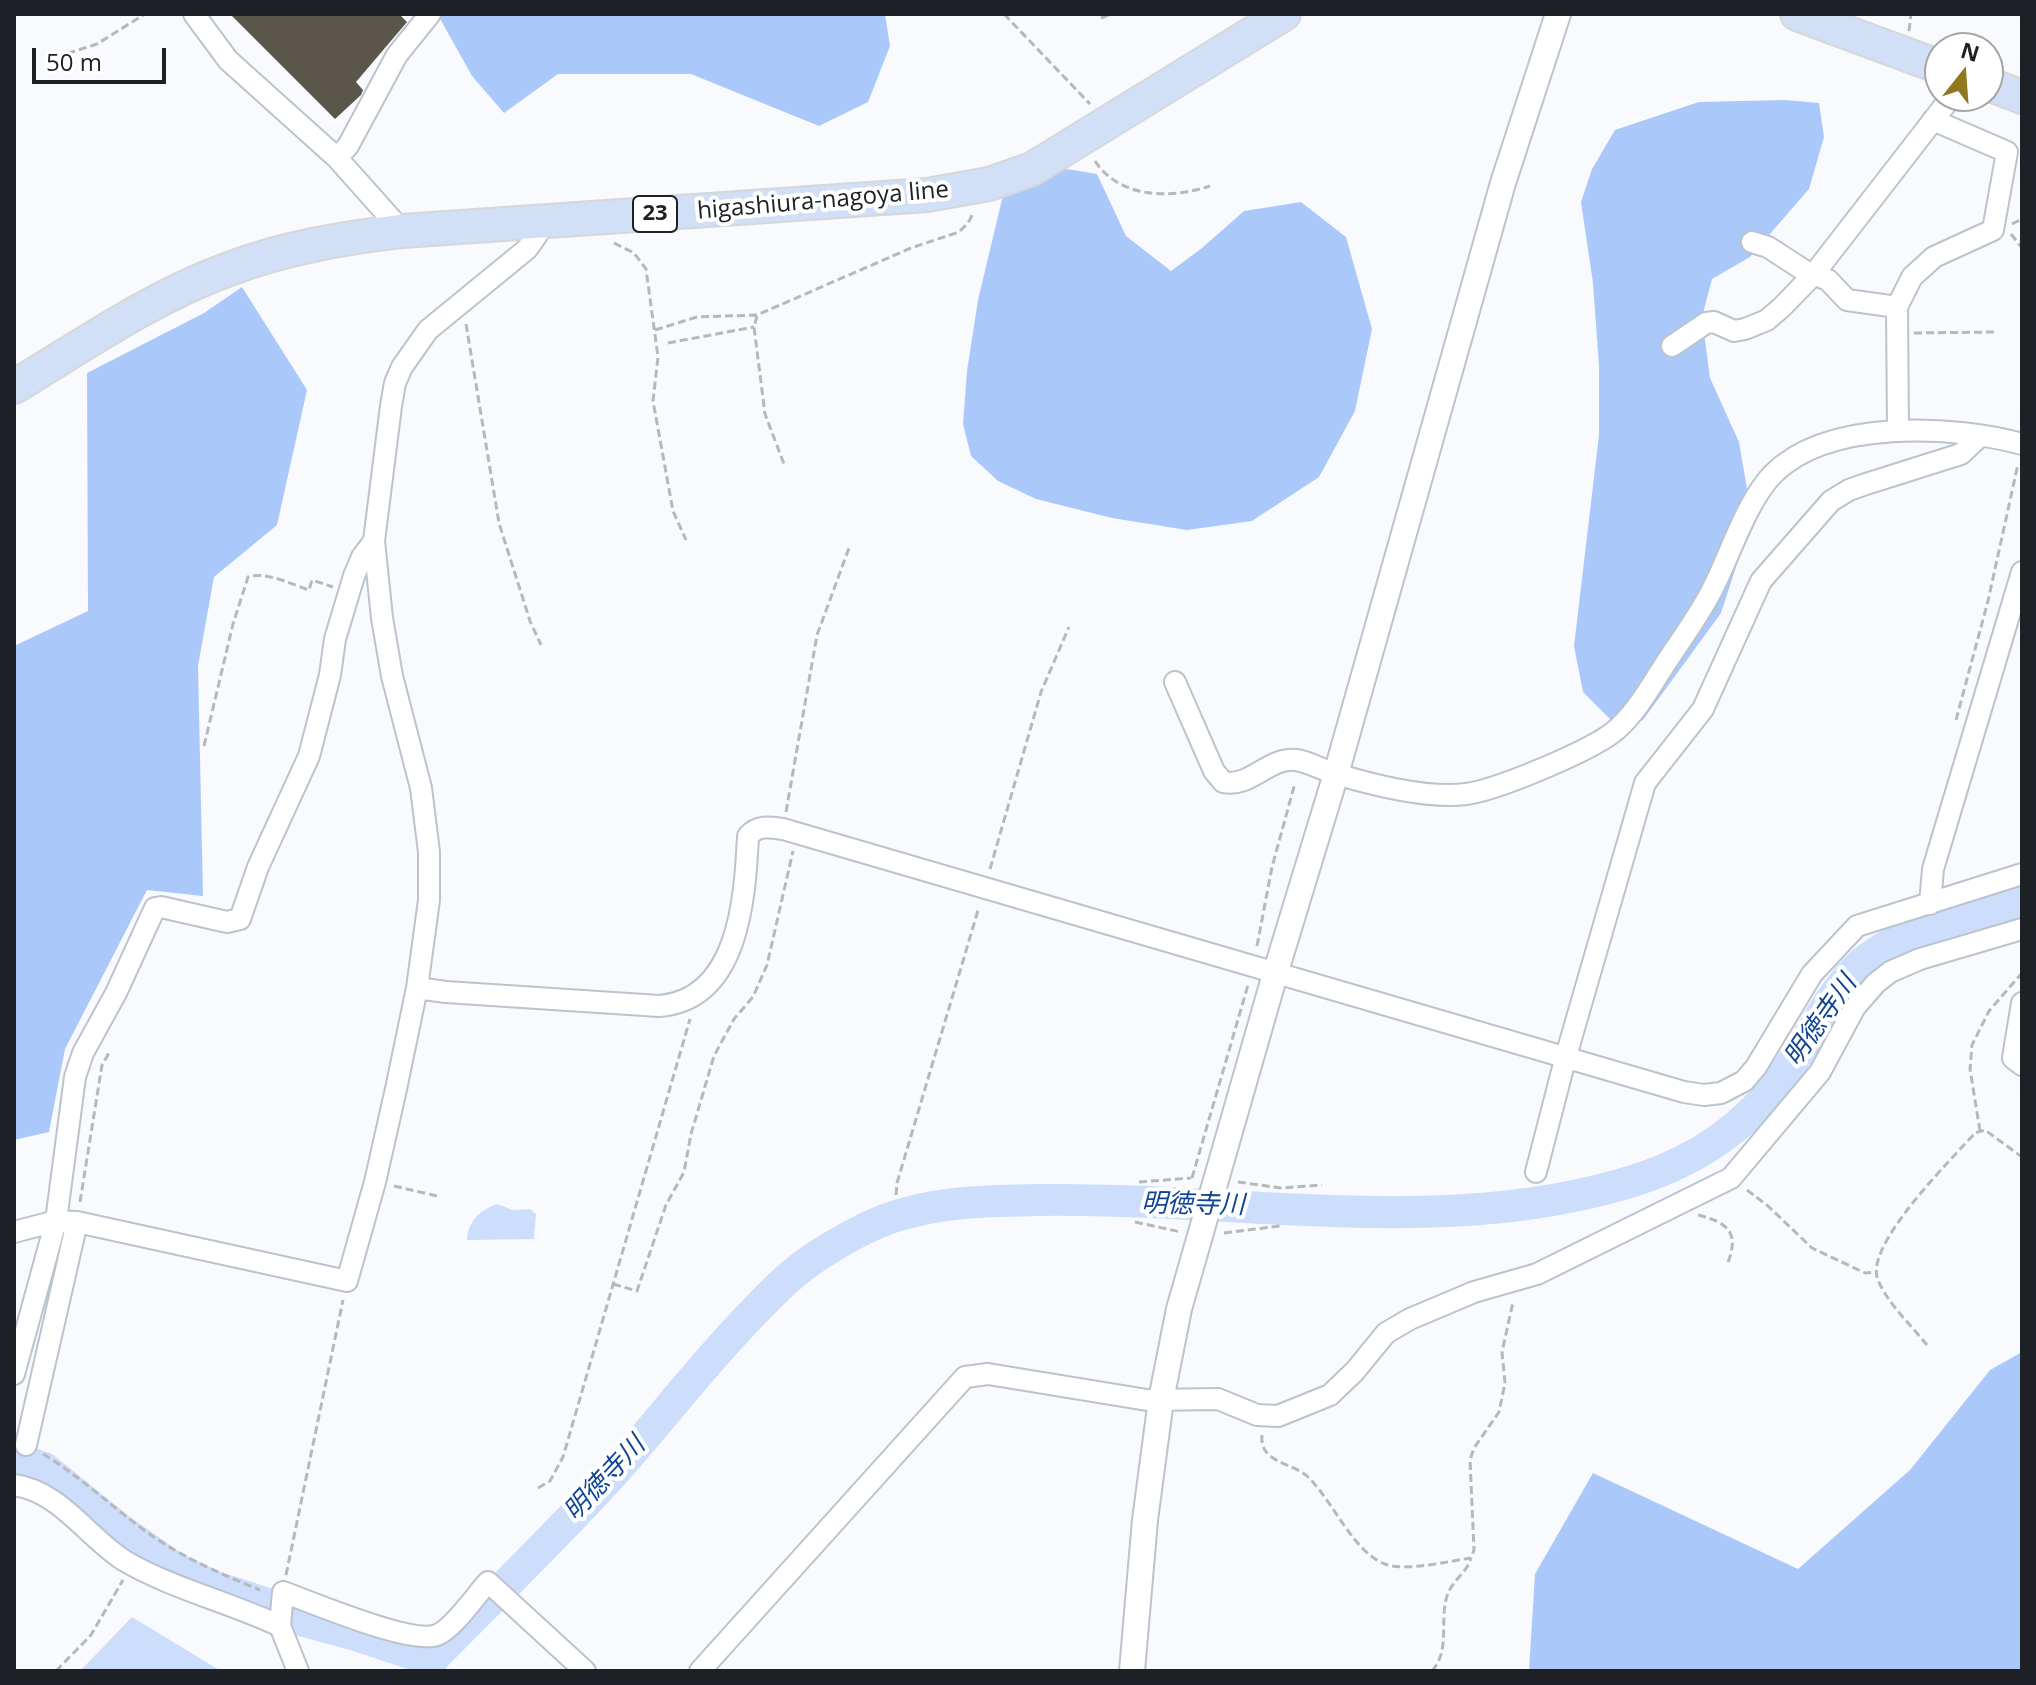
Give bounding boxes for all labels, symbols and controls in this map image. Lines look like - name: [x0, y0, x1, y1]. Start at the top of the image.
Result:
- scale bar: [36, 32, 170, 82]
- north arrow: [1924, 32, 2004, 112]
- text: N: [1957, 34, 1983, 68]
- text: 50 m: [46, 45, 102, 78]
- street label: higashiura-nagoya line: [696, 176, 950, 226]
- road number: 23: [633, 196, 677, 232]
- water label: 明徳寺川: [1778, 969, 1864, 1073]
- water label: 明徳寺川: [1141, 1188, 1245, 1222]
- water label: 明徳寺川: [558, 1430, 652, 1528]

